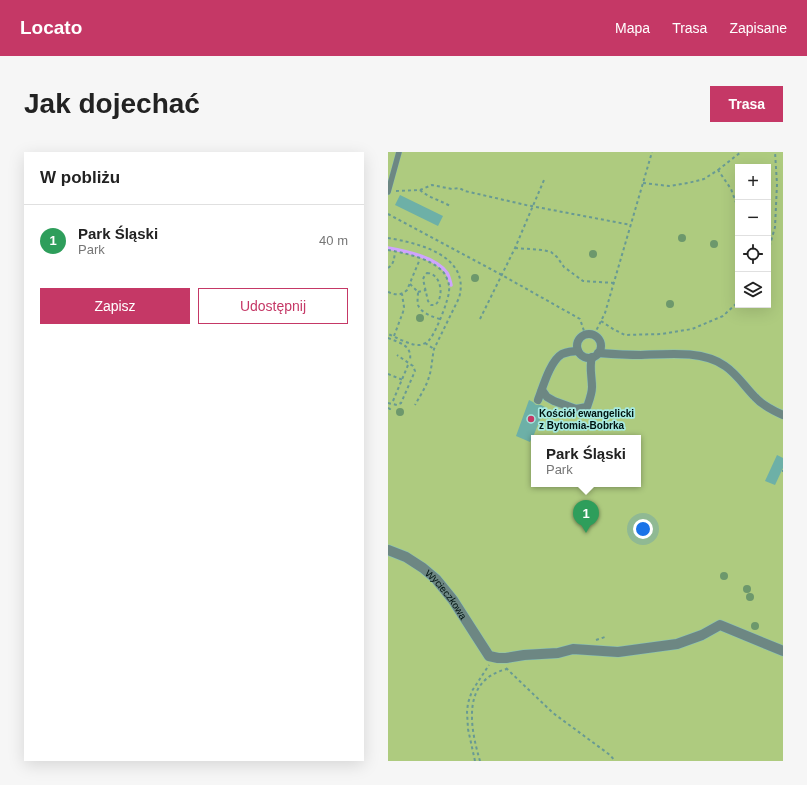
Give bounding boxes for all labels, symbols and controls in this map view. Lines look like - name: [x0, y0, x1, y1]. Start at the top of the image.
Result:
- text: Locato: [20, 17, 82, 38]
- text: Mapa: [615, 20, 650, 36]
- text: Trasa: [672, 20, 707, 36]
- text: Zapisane: [729, 20, 787, 36]
- button: Trasa: [710, 86, 783, 122]
- text: Jak dojechać: [24, 88, 200, 119]
- map controls: [735, 164, 771, 308]
- button: +: [735, 164, 771, 200]
- text: W pobliżu: [40, 168, 120, 187]
- button: −: [735, 200, 771, 236]
- text: Park Śląski: [78, 225, 158, 242]
- text: 1: [49, 233, 57, 248]
- text: 40 m: [319, 233, 348, 248]
- button: locate: [735, 236, 771, 272]
- text: Park: [78, 242, 105, 257]
- button: layers: [735, 272, 771, 308]
- button: Zapisz: [40, 288, 190, 324]
- button: Udostępnij: [198, 288, 348, 324]
- place label: Kościół ewangelicki z Bytomia-Bobrka: [539, 408, 634, 431]
- marker: Kościół ewangelicki z Bytomia-Bobrka: [526, 414, 536, 424]
- popup: [531, 435, 641, 487]
- text: Park Śląski: [546, 445, 626, 462]
- text: Park: [546, 462, 573, 477]
- pin: 1: [573, 500, 599, 533]
- your location: [633, 519, 653, 539]
- street label: Wycieczkowa: [423, 568, 469, 622]

